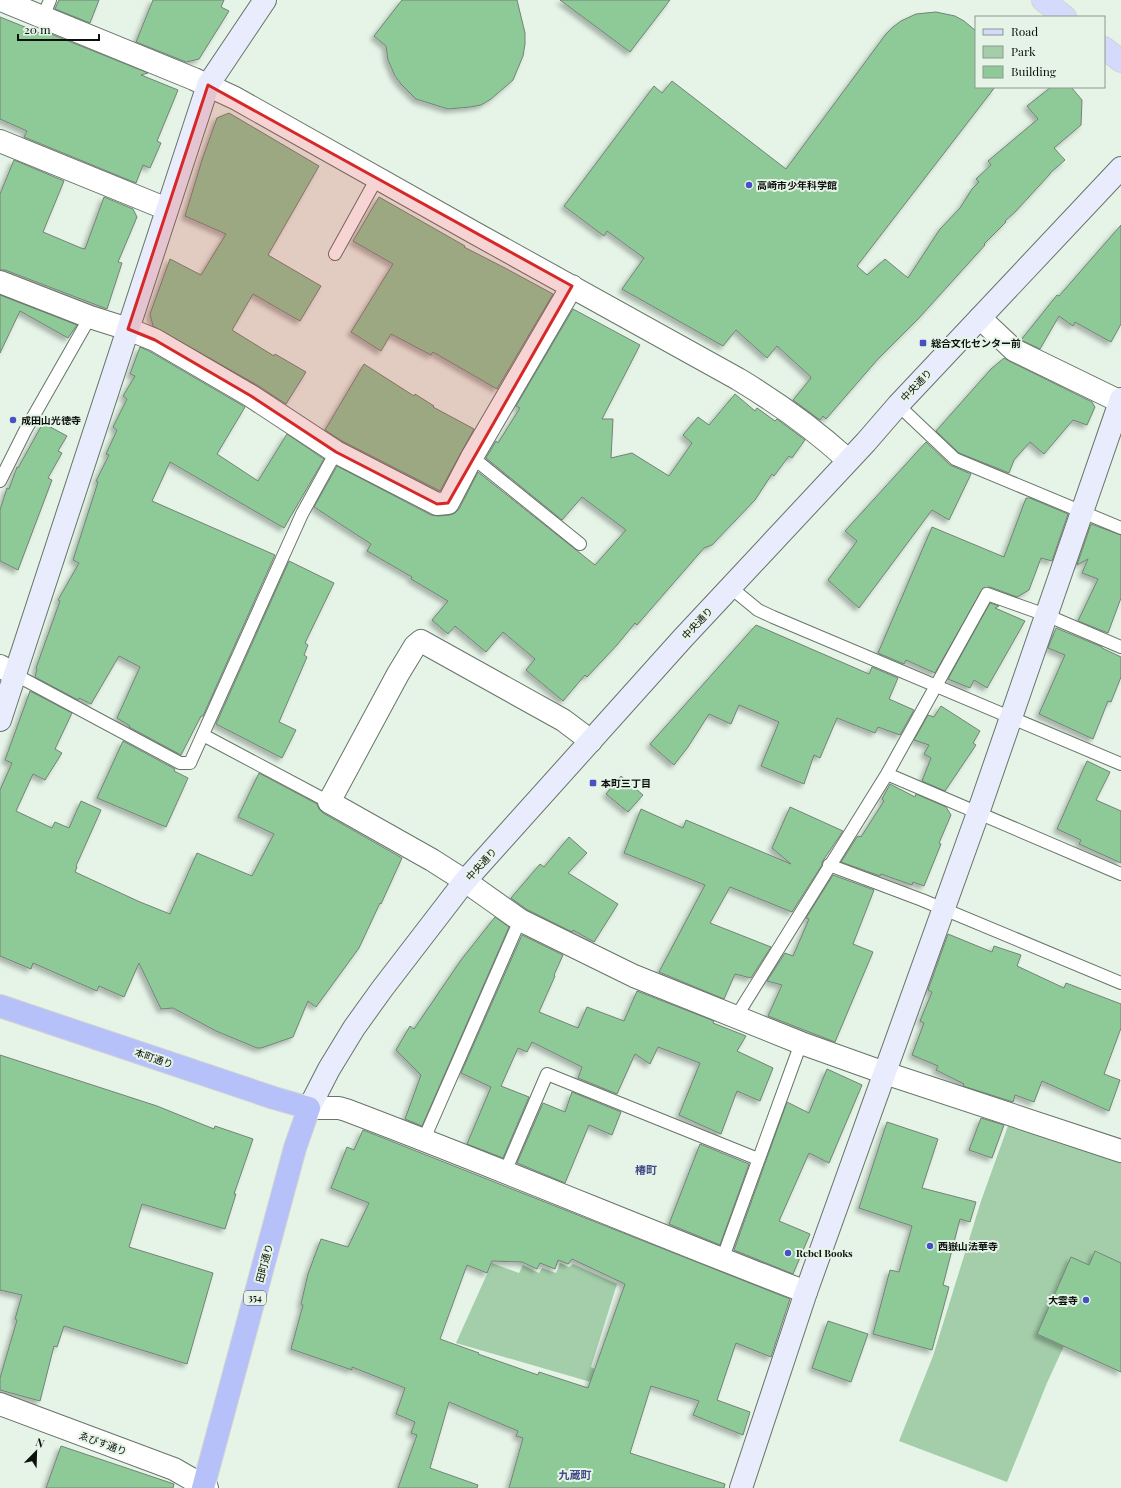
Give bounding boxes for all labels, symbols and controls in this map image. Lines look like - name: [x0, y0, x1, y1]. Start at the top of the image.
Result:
- scale bar: [18, 16, 99, 42]
- legend: [975, 16, 1105, 88]
- text: 20 m: [24, 21, 51, 37]
- text: Road: [1011, 23, 1038, 39]
- text: Park: [1011, 43, 1036, 59]
- text: Building: [1011, 63, 1057, 79]
- place label: 高崎市少年科学館: [757, 178, 837, 192]
- marker: 高崎市少年科学館: [744, 180, 754, 190]
- place label: 総合文化センター前: [931, 336, 1021, 350]
- marker: 総合文化センター前: [918, 338, 928, 348]
- street label: 中央通り: [897, 366, 935, 404]
- place label: 成田山光徳寺: [21, 413, 81, 427]
- marker: 成田山光徳寺: [8, 415, 18, 425]
- street label: 中央通り: [678, 604, 716, 642]
- place label: 本町三丁目: [600, 776, 651, 790]
- marker: 本町三丁目: [588, 778, 598, 788]
- street label: 中央通り: [462, 844, 500, 884]
- street label: 本町通り: [133, 1045, 175, 1071]
- district label: 椿町: [635, 1162, 657, 1177]
- place label: 西嶽山法華寺: [938, 1239, 998, 1253]
- marker: 西嶽山法華寺: [925, 1241, 935, 1251]
- street label: 田町通り: [252, 1242, 276, 1284]
- place label: Rebel Books: [796, 1246, 853, 1260]
- marker: Rebel Books: [783, 1248, 793, 1258]
- road number: 354: [244, 1291, 266, 1305]
- place label: 大雲寺: [1048, 1293, 1078, 1307]
- marker: 大雲寺: [1081, 1295, 1091, 1305]
- street label: ゑびす通り: [77, 1428, 129, 1458]
- north arrow: [16, 1432, 56, 1472]
- text: N: [34, 1434, 47, 1451]
- district label: 九蔵町: [559, 1467, 592, 1482]

